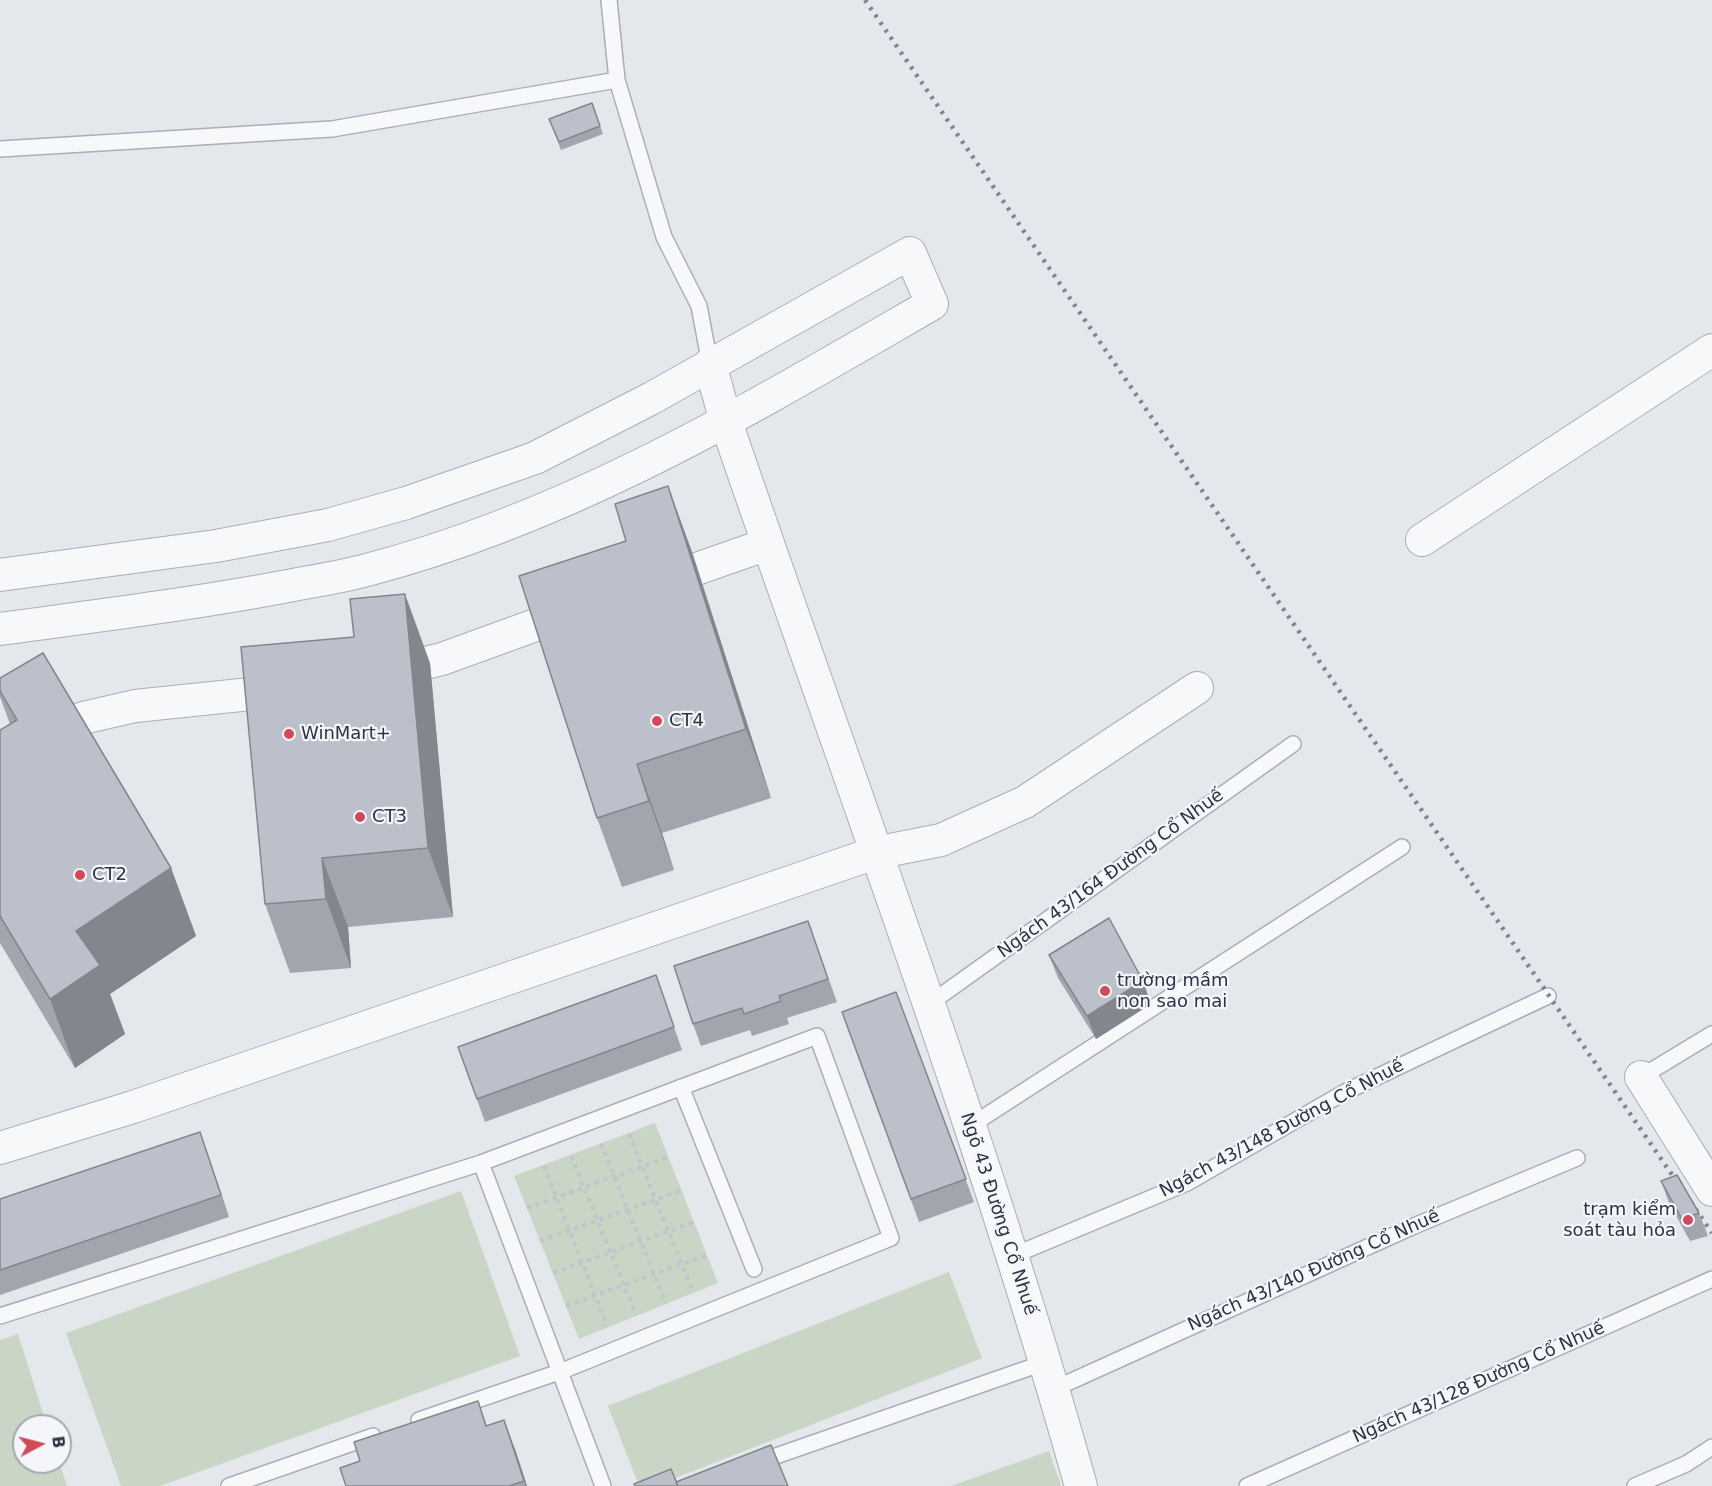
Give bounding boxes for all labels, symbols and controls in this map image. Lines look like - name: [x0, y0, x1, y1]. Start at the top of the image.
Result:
- place label: CT4: [669, 710, 704, 732]
- marker: CT4: [650, 714, 664, 728]
- place label: WinMart+: [301, 723, 391, 745]
- marker: WinMart+: [282, 727, 296, 741]
- street label: Ngách 43/164 Đường Cổ Nhuế: [994, 785, 1228, 963]
- place label: CT3: [372, 806, 407, 828]
- marker: CT3: [353, 810, 367, 824]
- place label: CT2: [92, 864, 127, 886]
- marker: CT2: [73, 868, 87, 882]
- place label: trường mầm non sao mai: [1117, 970, 1229, 1012]
- marker: trường mầm non sao mai: [1098, 984, 1112, 998]
- street label: Ngách 43/148 Đường Cổ Nhuế: [1156, 1055, 1408, 1203]
- street label: Ngõ 43 Đường Cổ Nhuế: [955, 1110, 1041, 1318]
- place label: trạm kiểm soát tàu hỏa: [1563, 1199, 1676, 1242]
- street label: Ngách 43/140 Đường Cổ Nhuế: [1185, 1205, 1443, 1337]
- marker: trạm kiểm soát tàu hỏa: [1681, 1213, 1695, 1227]
- street label: Ngách 43/128 Đường Cổ Nhuế: [1350, 1317, 1608, 1449]
- north arrow: [12, 1414, 72, 1474]
- text: B: [48, 1435, 69, 1449]

